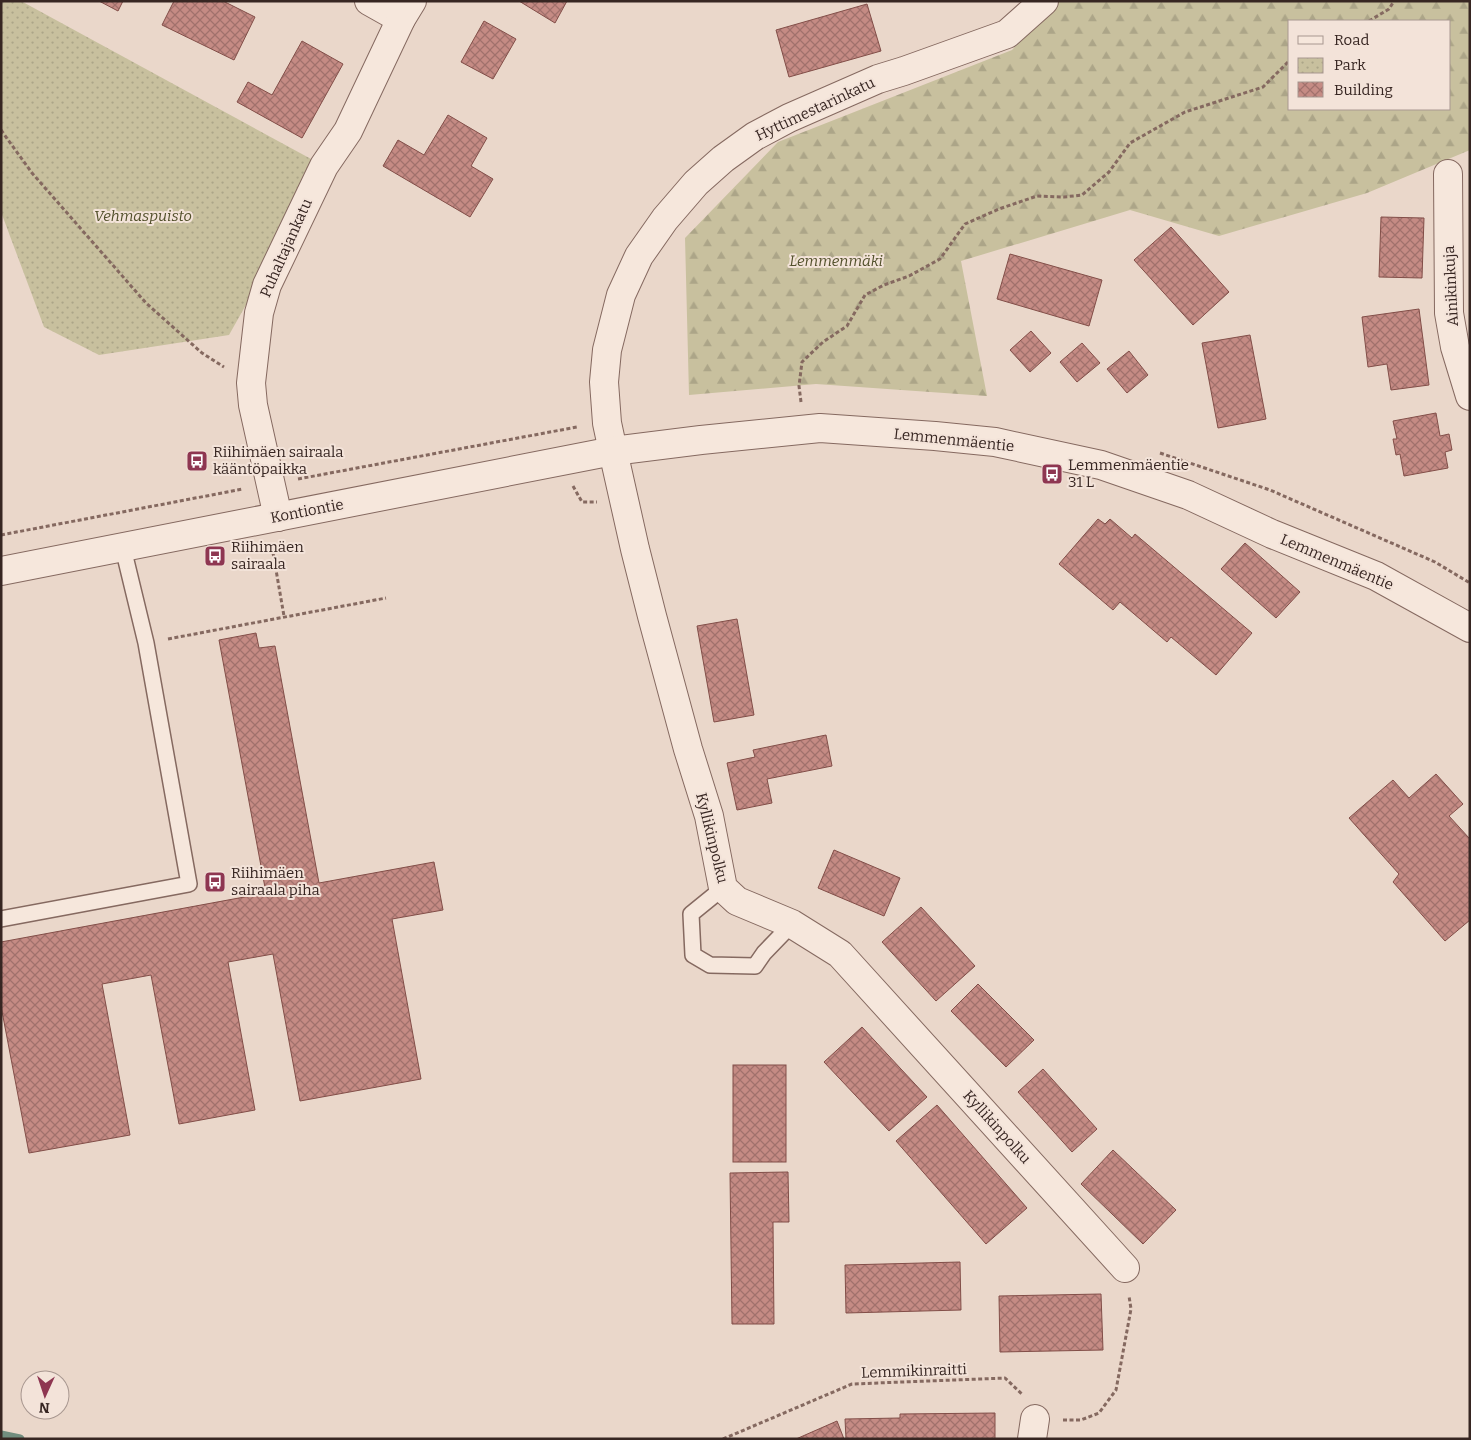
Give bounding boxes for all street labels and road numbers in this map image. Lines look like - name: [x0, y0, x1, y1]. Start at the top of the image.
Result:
- street label: Hyttimestarinkatu: [753, 73, 877, 145]
- street label: Puhaltajankatu: [256, 196, 316, 300]
- street label: Ainikinkuja: [1440, 245, 1462, 327]
- street label: Lemmenmäentie: [893, 425, 1015, 455]
- street label: Kontiontie: [269, 495, 345, 527]
- street label: Lemmenmäentie: [1278, 530, 1396, 594]
- street label: Kyllikinpolku: [692, 791, 732, 885]
- street label: Kyllikinpolku: [959, 1087, 1035, 1167]
- street label: Lemmikinraitti: [861, 1360, 968, 1382]

